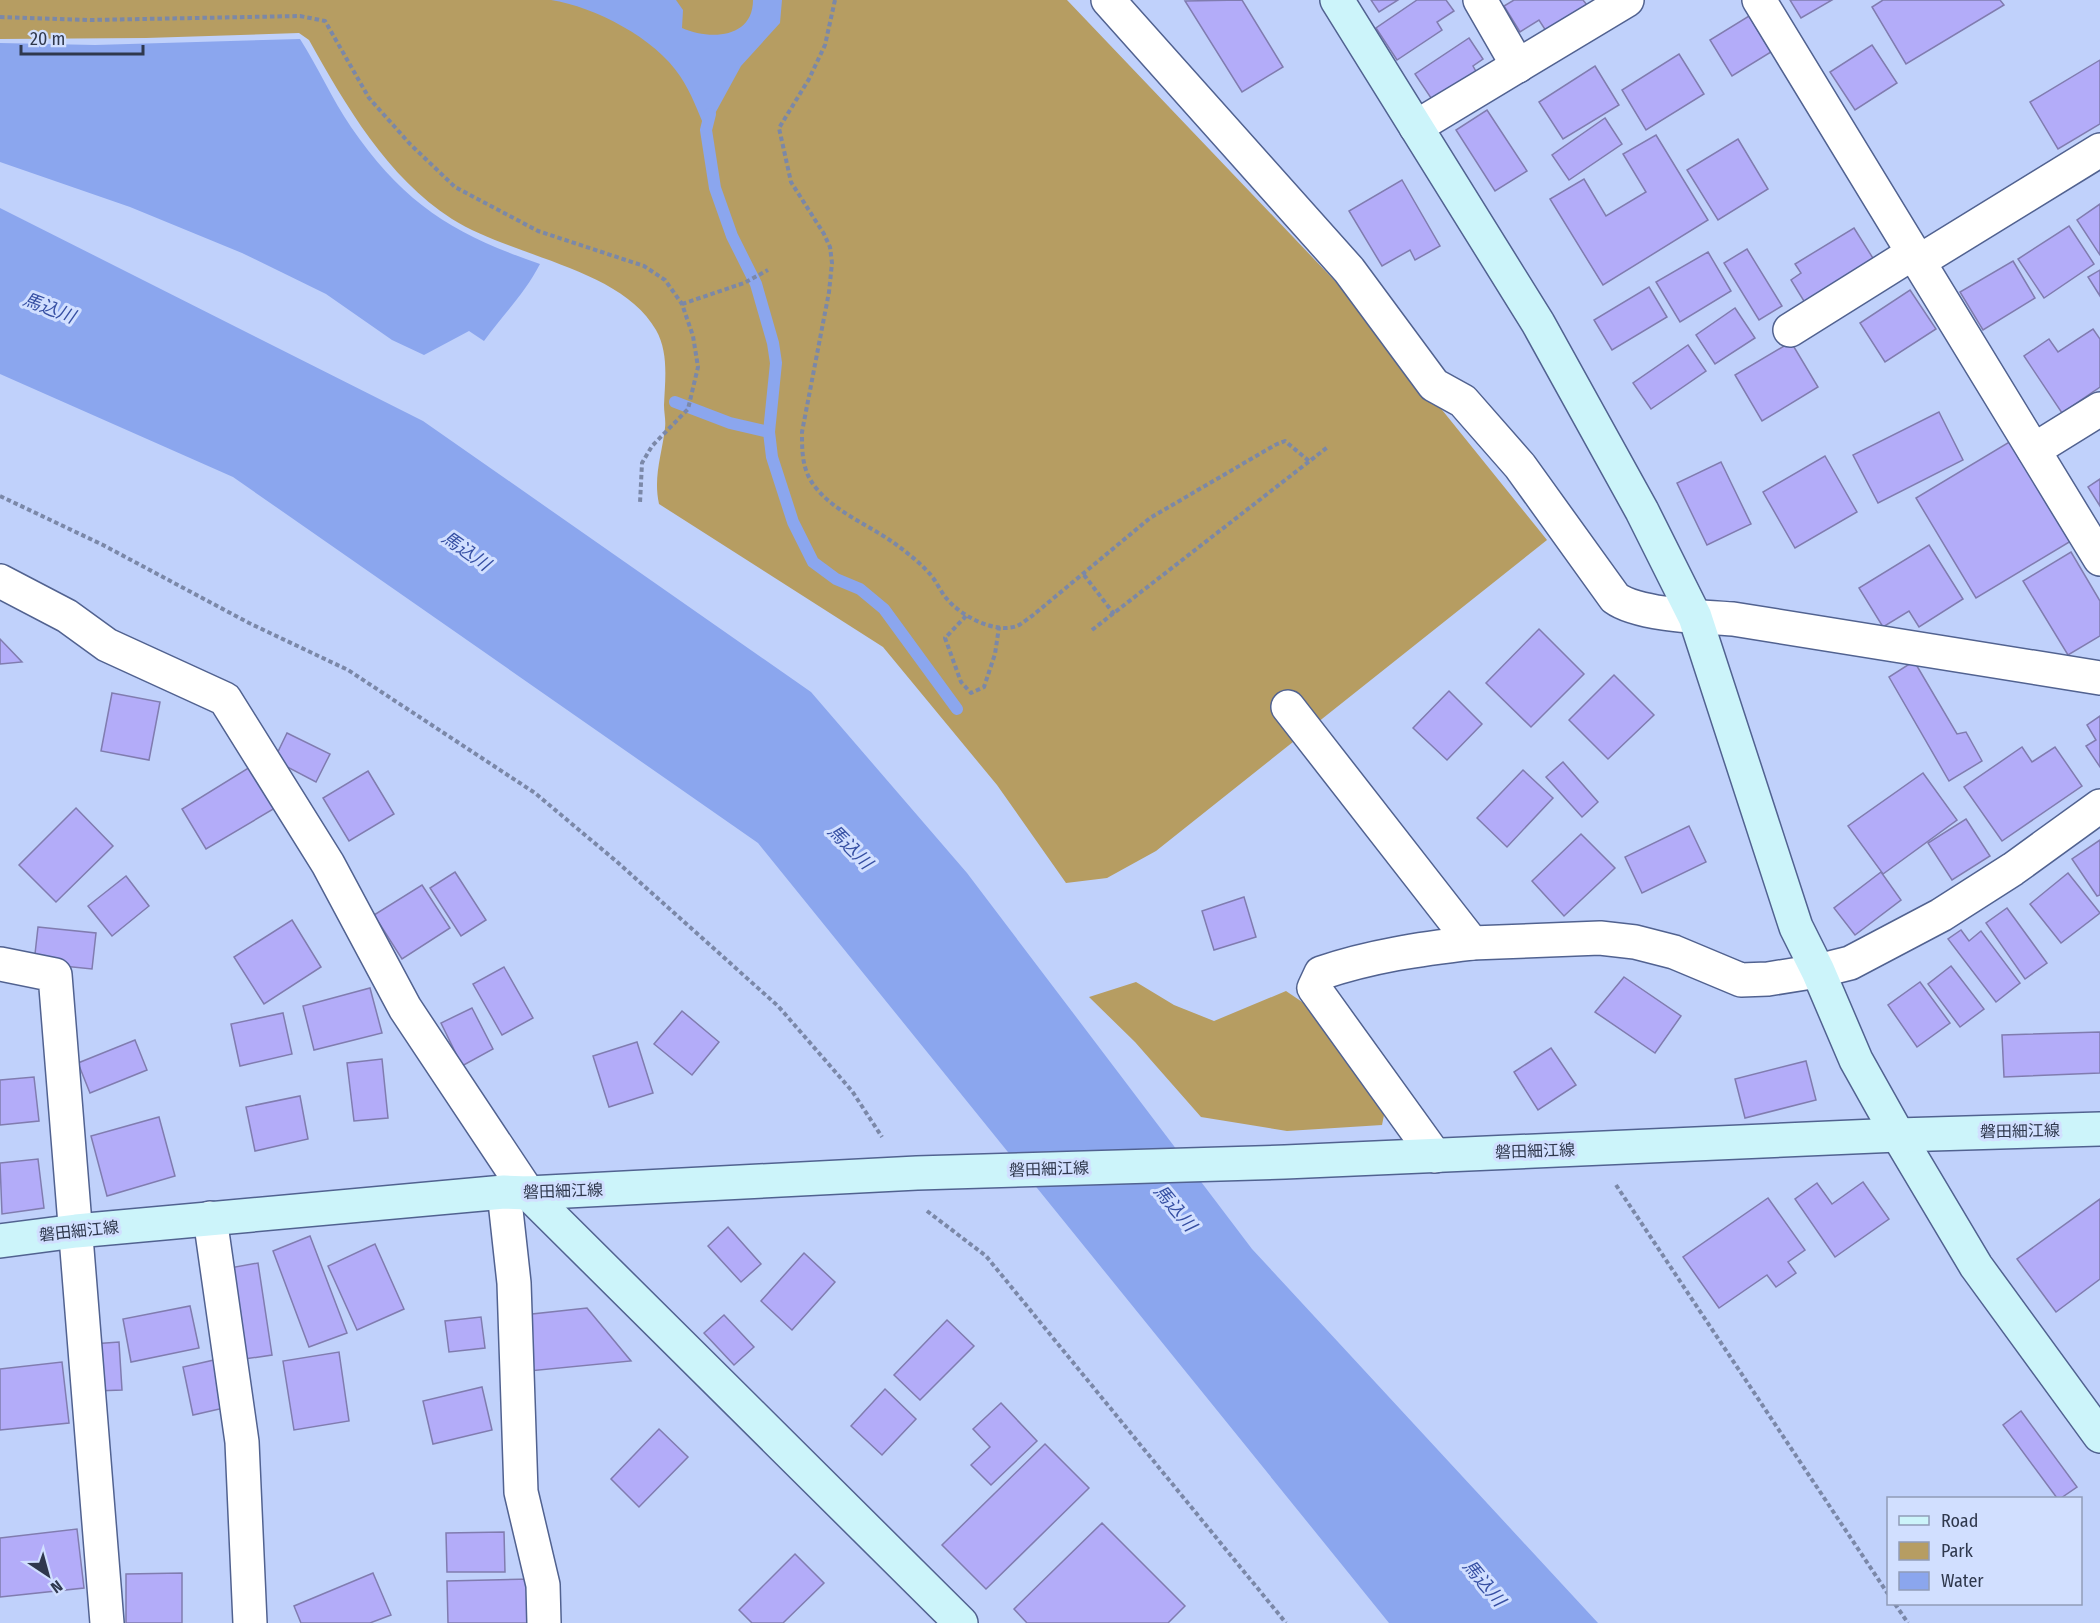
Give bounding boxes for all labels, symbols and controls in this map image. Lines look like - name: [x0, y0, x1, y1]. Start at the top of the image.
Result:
- scale bar: [21, 18, 142, 56]
- text: 20 m: [30, 28, 65, 50]
- water label: 馬込川: [20, 288, 80, 329]
- water label: 馬込川: [438, 527, 496, 577]
- water label: 馬込川: [823, 820, 878, 875]
- street label: 磐田細江線: [1980, 1121, 2060, 1141]
- street label: 磐田細江線: [1495, 1140, 1575, 1162]
- street label: 磐田細江線: [1009, 1158, 1089, 1180]
- street label: 磐田細江線: [523, 1180, 603, 1202]
- water label: 馬込川: [1149, 1180, 1202, 1237]
- street label: 磐田細江線: [38, 1217, 120, 1245]
- legend: [1887, 1497, 2082, 1605]
- text: Road: [1941, 1510, 1978, 1532]
- text: Park: [1941, 1540, 1974, 1562]
- north arrow: [18, 1545, 78, 1605]
- water label: 馬込川: [1458, 1555, 1511, 1612]
- text: Water: [1941, 1570, 1984, 1592]
- text: N: [47, 1576, 66, 1597]

